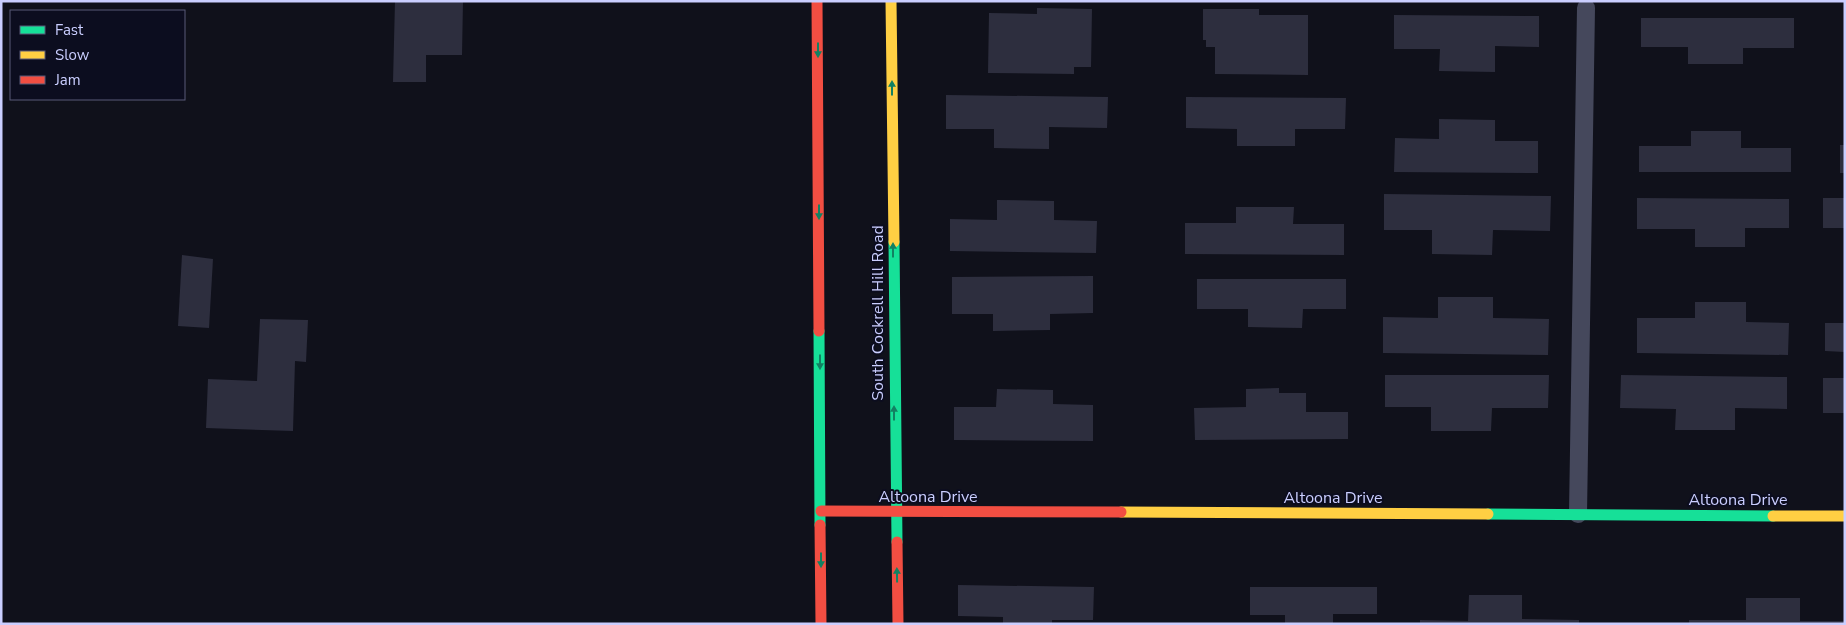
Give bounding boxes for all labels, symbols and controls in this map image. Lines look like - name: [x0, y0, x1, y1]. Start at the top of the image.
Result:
- legend: [10, 10, 185, 100]
- text: Fast: [55, 20, 84, 40]
- one-way arrow: [814, 42, 822, 58]
- text: Slow: [55, 45, 90, 65]
- text: Jam: [54, 70, 81, 90]
- one-way arrow: [888, 79, 896, 95]
- one-way arrow: [815, 205, 823, 221]
- street label: South Cockrell Hill Road: [867, 225, 889, 401]
- one-way arrow: [889, 242, 897, 258]
- one-way arrow: [816, 354, 824, 370]
- one-way arrow: [890, 404, 898, 420]
- street label: Altoona Drive: [878, 486, 978, 508]
- street label: Altoona Drive: [1283, 487, 1383, 509]
- street label: Altoona Drive: [1688, 489, 1788, 511]
- one-way arrow: [817, 552, 825, 568]
- one-way arrow: [893, 567, 901, 583]

